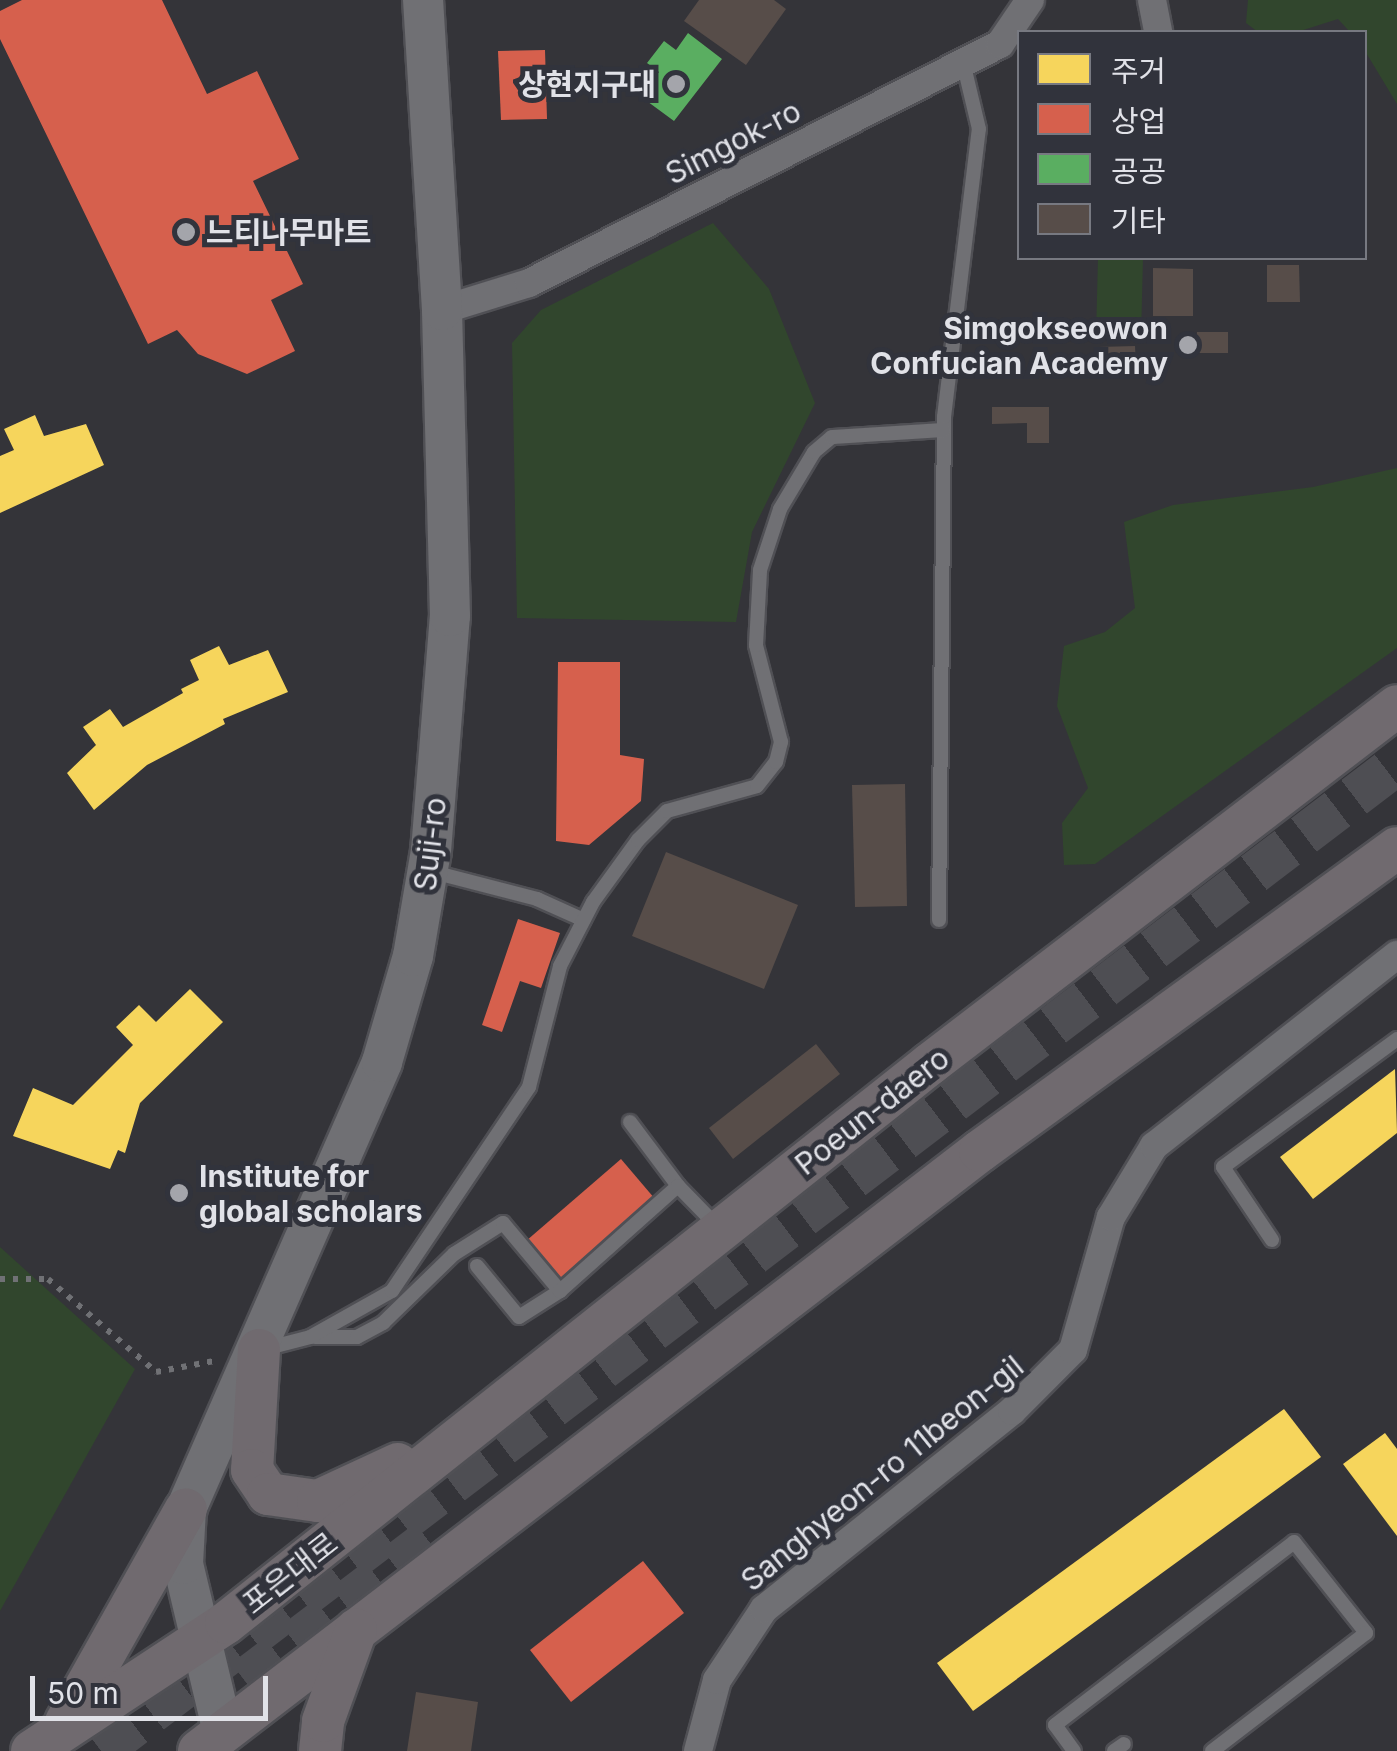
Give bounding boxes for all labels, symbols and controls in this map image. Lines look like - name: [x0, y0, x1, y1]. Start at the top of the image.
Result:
- legend: [1017, 30, 1367, 260]
- text: 주거: [1111, 53, 1166, 89]
- place label: 상현지구대: [518, 66, 656, 102]
- marker: 상현지구대: [665, 73, 687, 95]
- street label: Simgok-ro: [659, 93, 807, 191]
- text: 상업: [1111, 103, 1166, 139]
- text: 공공: [1111, 153, 1166, 189]
- text: 기타: [1111, 203, 1166, 239]
- place label: 느티나무마트: [206, 214, 372, 250]
- marker: 느티나무마트: [175, 221, 197, 243]
- place label: Simgokseowon Confucian Academy: [870, 310, 1168, 380]
- marker: Simgokseowon Confucian Academy: [1177, 334, 1199, 356]
- street label: Suji-ro: [406, 795, 454, 893]
- street label: Poeun-daero: [788, 1040, 956, 1182]
- place label: Institute for global scholars: [199, 1158, 422, 1228]
- marker: Institute for global scholars: [168, 1182, 190, 1204]
- street label: Sanghyeon-ro 11beon-gil: [734, 1348, 1030, 1598]
- street label: 포은대로: [235, 1525, 345, 1621]
- scale bar: [35, 1656, 272, 1718]
- text: 50 m: [47, 1675, 119, 1711]

